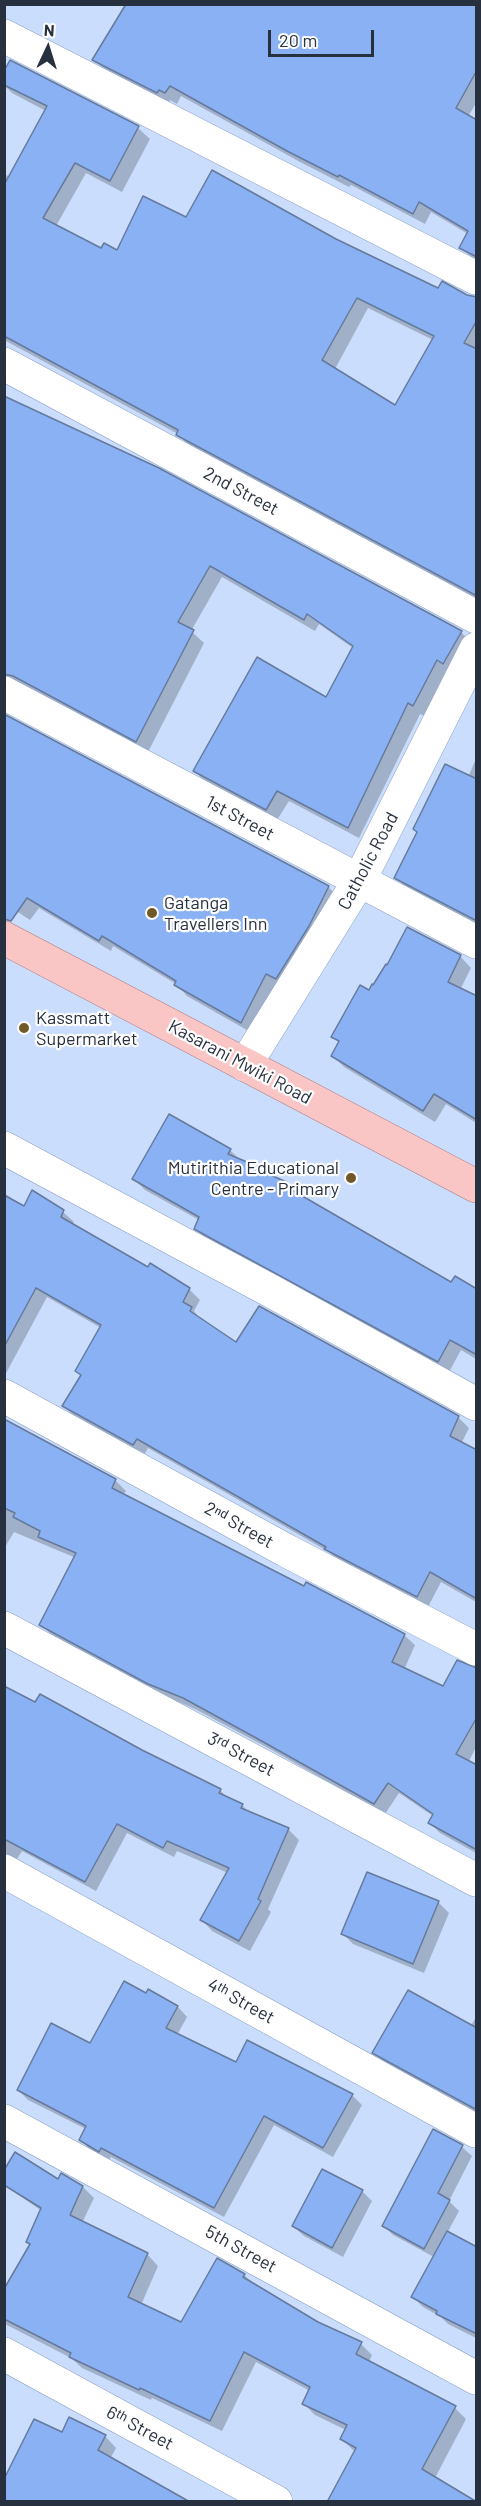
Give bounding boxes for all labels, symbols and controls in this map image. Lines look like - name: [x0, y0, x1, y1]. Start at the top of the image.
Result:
- north arrow: [18, 18, 78, 78]
- scale bar: [271, 18, 378, 56]
- text: N: [43, 20, 55, 39]
- text: 20 m: [279, 29, 317, 51]
- street label: 2nd Street: [200, 462, 282, 520]
- street label: 1st Street: [202, 791, 278, 845]
- street label: Catholic Road: [333, 809, 403, 913]
- place label: Gatanga Travellers Inn: [164, 892, 267, 934]
- marker: Gatanga Travellers Inn: [145, 906, 159, 920]
- place label: Kassmatt Supermarket: [36, 1007, 137, 1050]
- street label: Kasarani Mwiki Road: [165, 1015, 315, 1109]
- marker: Kassmatt Supermarket: [17, 1021, 31, 1035]
- place label: Mutirithia Educational Centre - Primary: [168, 1157, 339, 1200]
- marker: Mutirithia Educational Centre - Primary: [344, 1171, 358, 1185]
- street label: 2ⁿᵈ Street: [201, 1497, 277, 1553]
- street label: 3ʳᵈ Street: [204, 1727, 278, 1781]
- street label: 4ᵗʰ Street: [204, 1974, 278, 2028]
- street label: 5th Street: [202, 2221, 280, 2277]
- street label: 6ᵗʰ Street: [103, 2401, 177, 2455]

